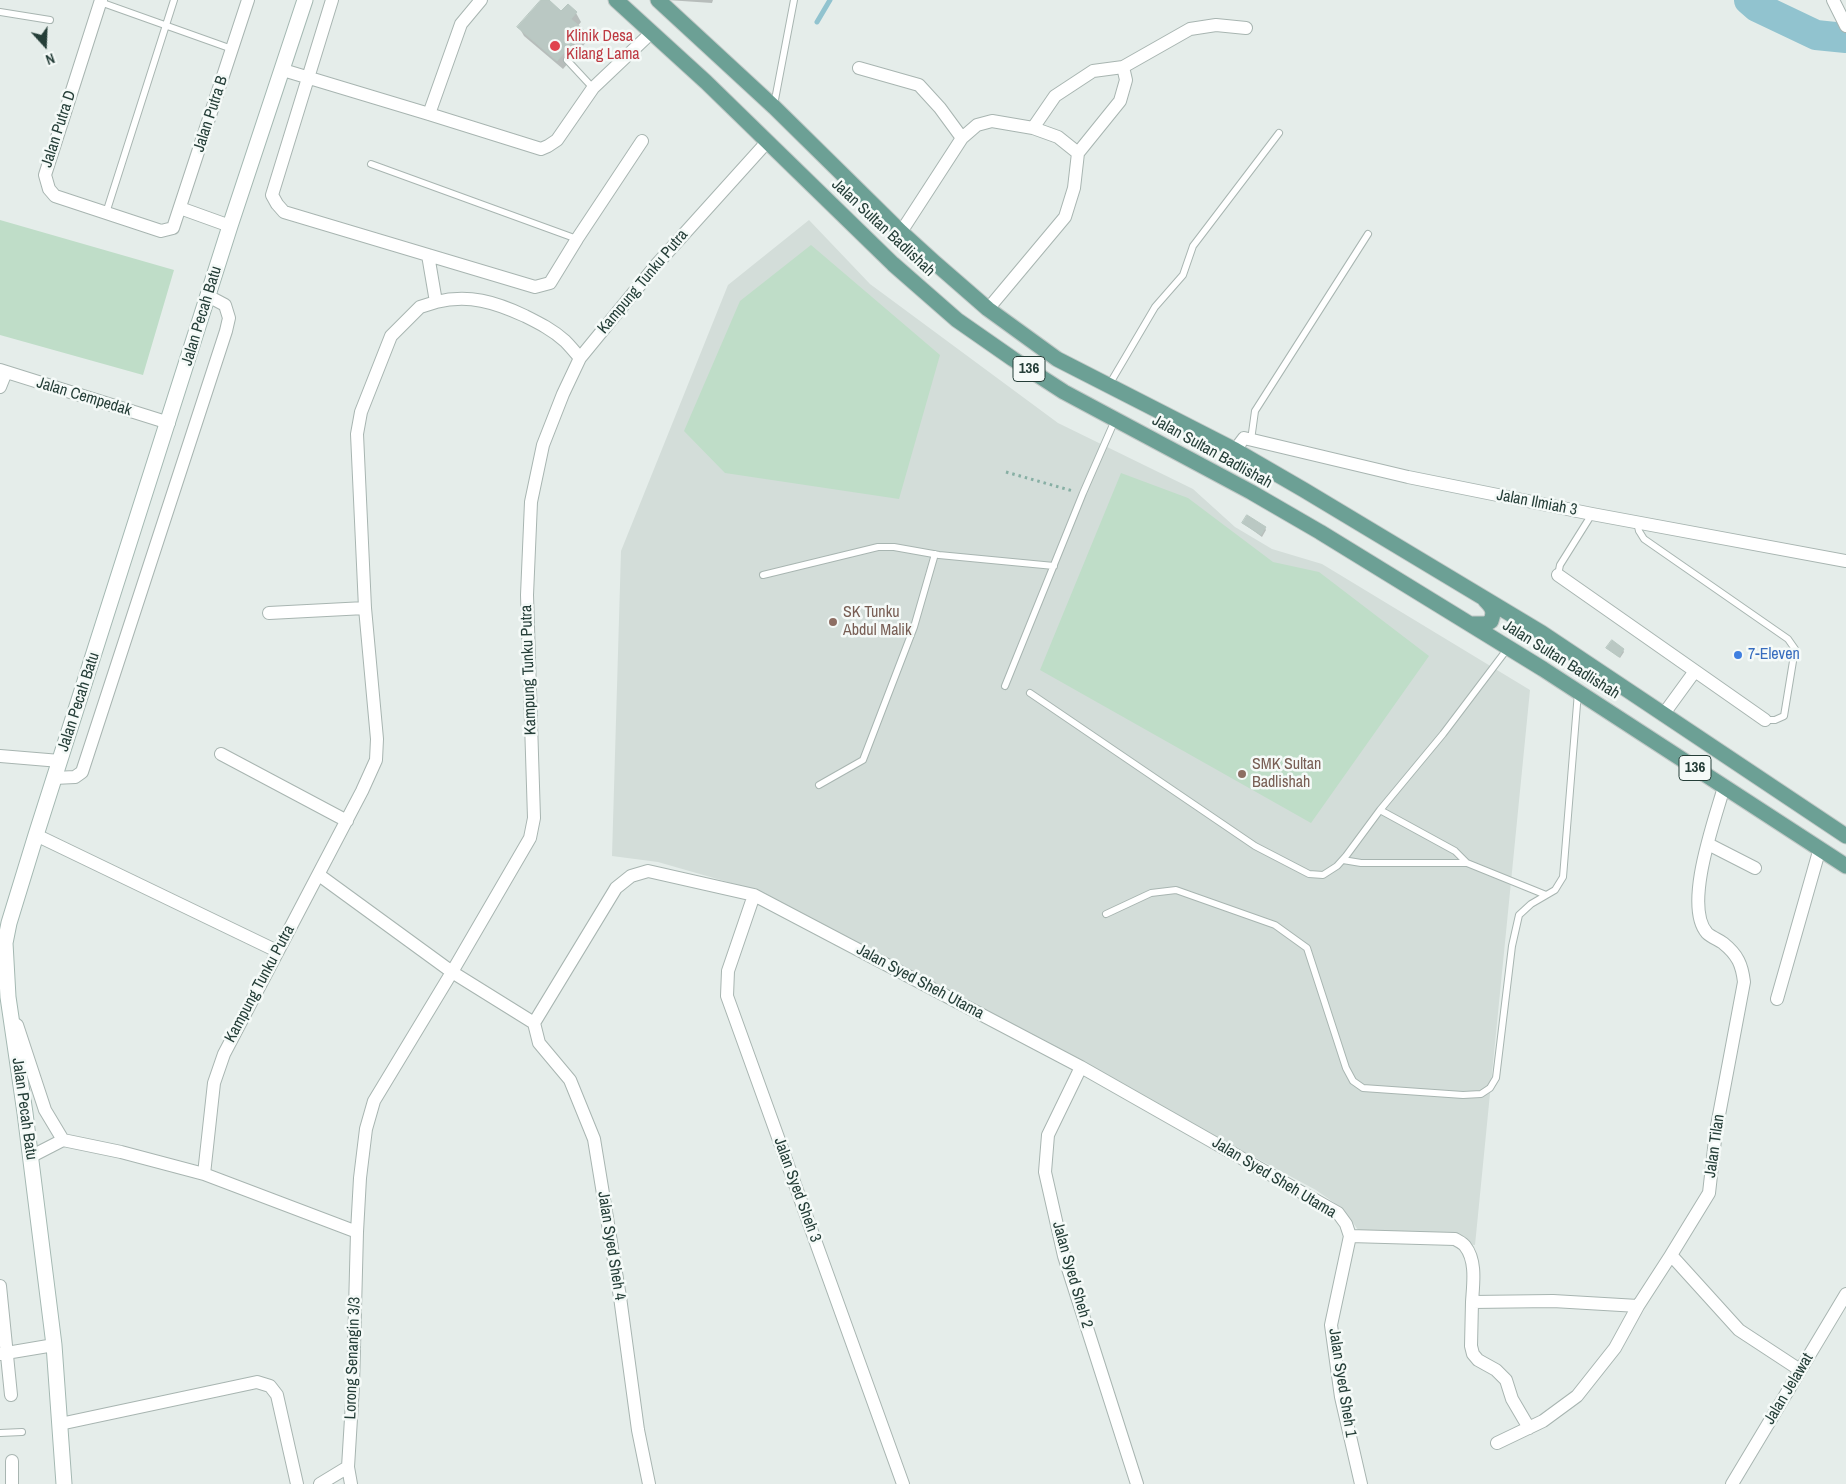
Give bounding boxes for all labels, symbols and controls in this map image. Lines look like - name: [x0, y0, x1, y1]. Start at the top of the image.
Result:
- north arrow: [20, 20, 70, 70]
- place label: Klinik Desa Kilang Lama: [566, 27, 640, 65]
- marker: Klinik Desa Kilang Lama: [548, 39, 562, 53]
- text: N: [43, 49, 57, 69]
- street label: Jalan Putra B: [190, 74, 232, 154]
- street label: Jalan Putra D: [38, 88, 80, 170]
- street label: Jalan Sultan Badlishah: [827, 175, 939, 281]
- street label: Kampung Tunku Putra: [594, 226, 692, 338]
- street label: Jalan Pecah Batu: [178, 264, 226, 368]
- road number: 136: [1013, 356, 1045, 382]
- street label: Jalan Cempedak: [34, 373, 134, 421]
- street label: Jalan Sultan Badlishah: [1149, 411, 1275, 493]
- street label: Jalan Ilmiah 3: [1495, 486, 1579, 520]
- place label: SK Tunku Abdul Malik: [843, 603, 912, 641]
- street label: Kampung Tunku Putra: [517, 605, 541, 735]
- marker: SK Tunku Abdul Malik: [827, 616, 839, 628]
- street label: Jalan Sultan Badlishah: [1499, 616, 1623, 704]
- place label: 7-Eleven: [1748, 645, 1800, 665]
- marker: 7-Eleven: [1732, 649, 1744, 661]
- street label: Jalan Pecah Batu: [54, 650, 104, 754]
- place label: SMK Sultan Badlishah: [1252, 755, 1321, 793]
- road number: 136: [1679, 756, 1711, 780]
- marker: SMK Sultan Badlishah: [1236, 768, 1248, 780]
- street label: Kampung Tunku Putra: [221, 922, 299, 1046]
- street label: Jalan Syed Sheh Utama: [853, 940, 987, 1024]
- street label: Jalan Pecah Batu: [7, 1057, 41, 1161]
- street label: Jalan Tilan: [1701, 1113, 1729, 1179]
- street label: Jalan Syed Sheh Utama: [1208, 1133, 1340, 1223]
- street label: Jalan Syed Sheh 3: [769, 1135, 825, 1245]
- street label: Jalan Syed Sheh 4: [593, 1190, 629, 1302]
- street label: Jalan Syed Sheh 2: [1048, 1219, 1096, 1331]
- street label: Lorong Senangin 3/3: [341, 1296, 365, 1420]
- street label: Jalan Syed Sheh 1: [1324, 1327, 1360, 1439]
- street label: Jalan Jelawat: [1760, 1350, 1818, 1428]

